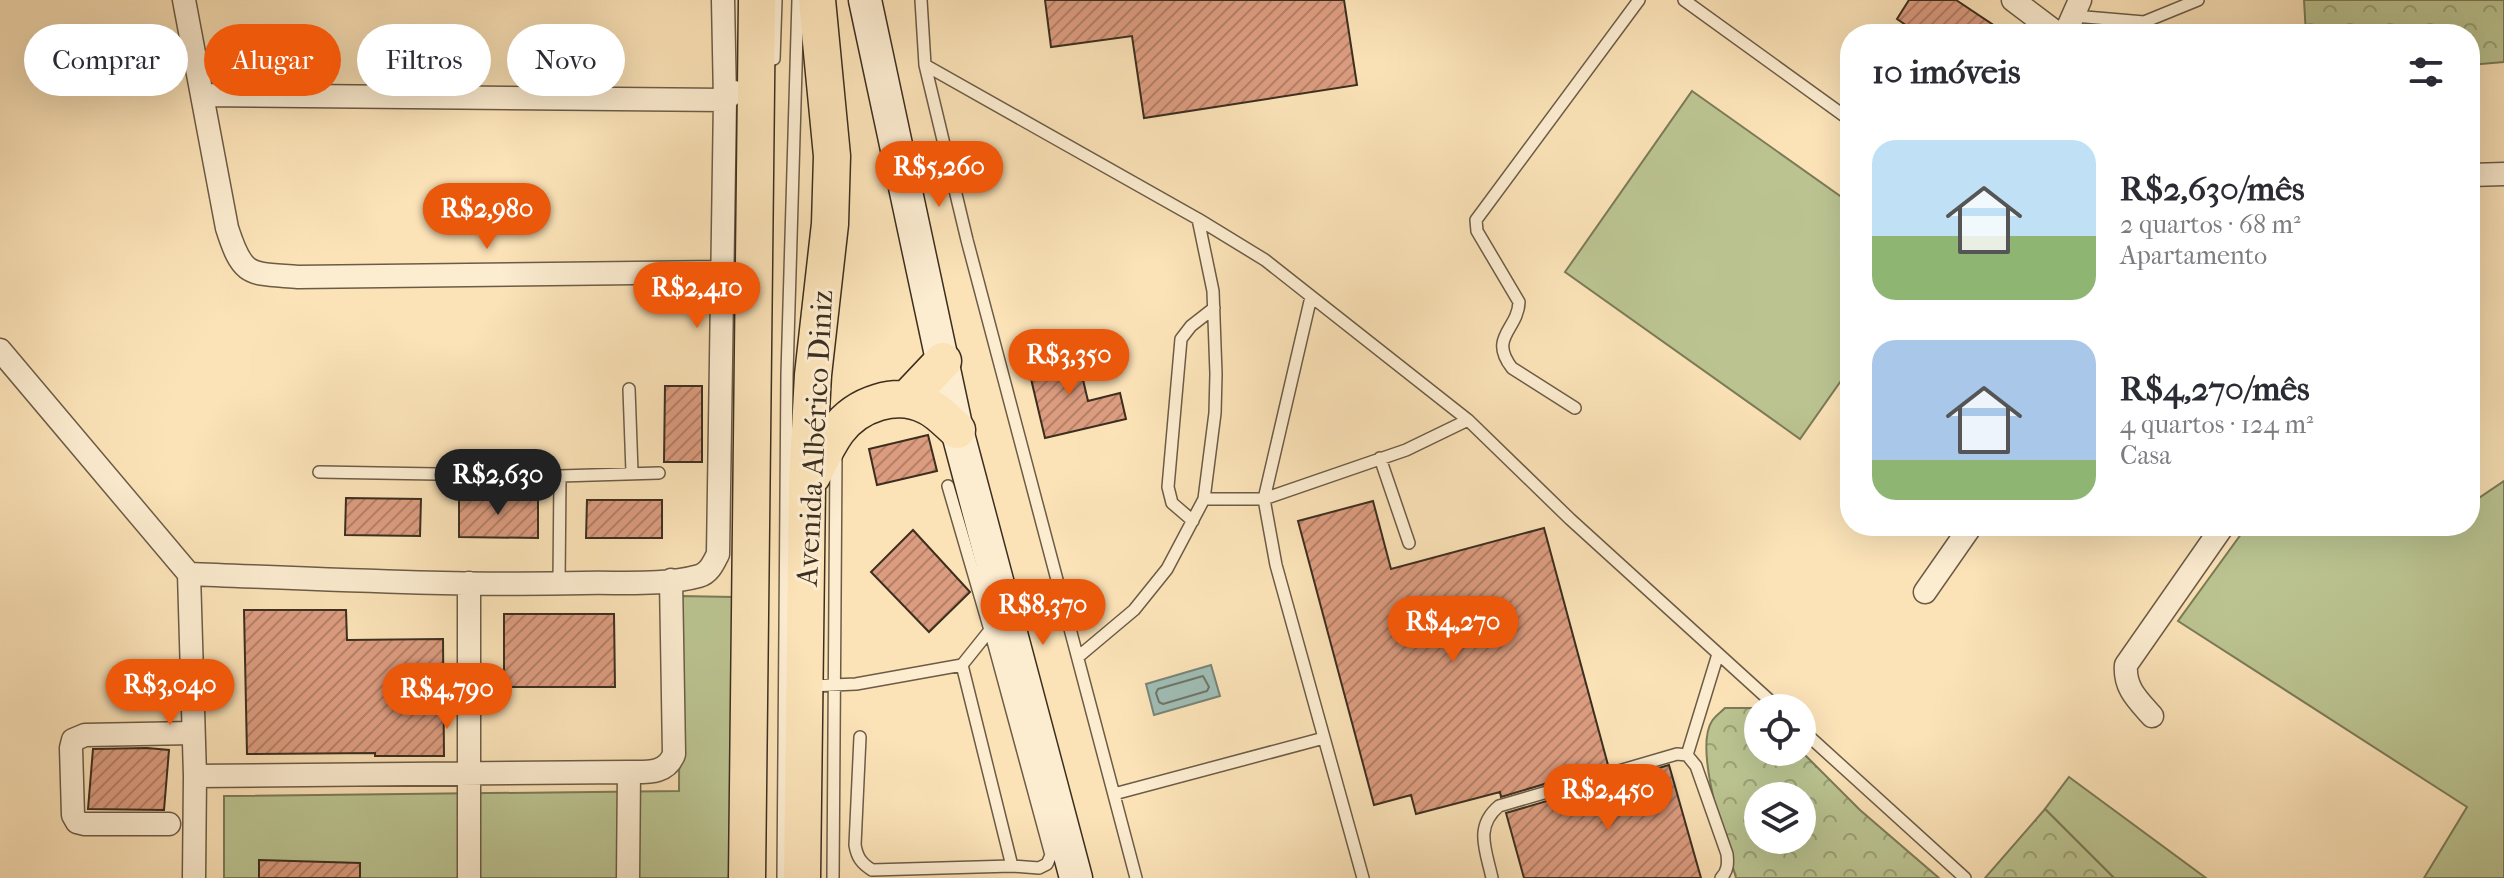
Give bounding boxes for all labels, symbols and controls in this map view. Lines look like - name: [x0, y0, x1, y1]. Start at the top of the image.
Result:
- chip: Comprar: [24, 24, 188, 96]
- chip: Alugar: [204, 24, 341, 96]
- chip: Filtros: [357, 24, 491, 96]
- chip: Novo: [507, 24, 625, 96]
- icon: filters: [2404, 50, 2448, 94]
- text: 10 imóveis: [1872, 52, 2021, 92]
- pin: R$5,260: [865, 141, 1013, 209]
- text: R$5,260: [893, 151, 985, 182]
- text: R$2,630/mês: [2120, 169, 2305, 209]
- icon: home: [1936, 172, 2032, 268]
- pin: R$2,980: [413, 183, 561, 251]
- text: R$2,980: [441, 193, 533, 224]
- text: 2 quartos · 68 m²: [2120, 209, 2301, 240]
- text: Apartamento: [2120, 240, 2267, 271]
- pin: R$2,410: [623, 262, 771, 330]
- text: R$2,410: [651, 272, 743, 303]
- street label: Avenida Albérico Diniz: [790, 289, 840, 588]
- pin: R$3,350: [995, 329, 1143, 397]
- text: R$3,350: [1026, 339, 1112, 370]
- text: R$4,270/mês: [2120, 369, 2310, 409]
- icon: home: [1936, 372, 2032, 468]
- text: 4 quartos · 124 m²: [2120, 409, 2313, 440]
- text: Casa: [2120, 440, 2171, 471]
- pin: R$2,630: [424, 449, 572, 517]
- text: R$2,630: [453, 459, 543, 490]
- pin: R$8,370: [969, 579, 1117, 647]
- text: R$8,370: [999, 589, 1087, 620]
- pin: R$4,270: [1379, 596, 1527, 664]
- text: R$4,270: [1406, 606, 1500, 637]
- pin: R$3,040: [96, 659, 244, 727]
- pin: R$4,790: [373, 663, 521, 731]
- text: R$3,040: [124, 669, 216, 700]
- text: R$4,790: [400, 673, 494, 704]
- map controls: [1744, 694, 1816, 854]
- button: locate: [1744, 694, 1816, 766]
- pin: R$2,450: [1534, 764, 1682, 832]
- text: R$2,450: [1562, 774, 1654, 805]
- button: layers: [1744, 782, 1816, 854]

